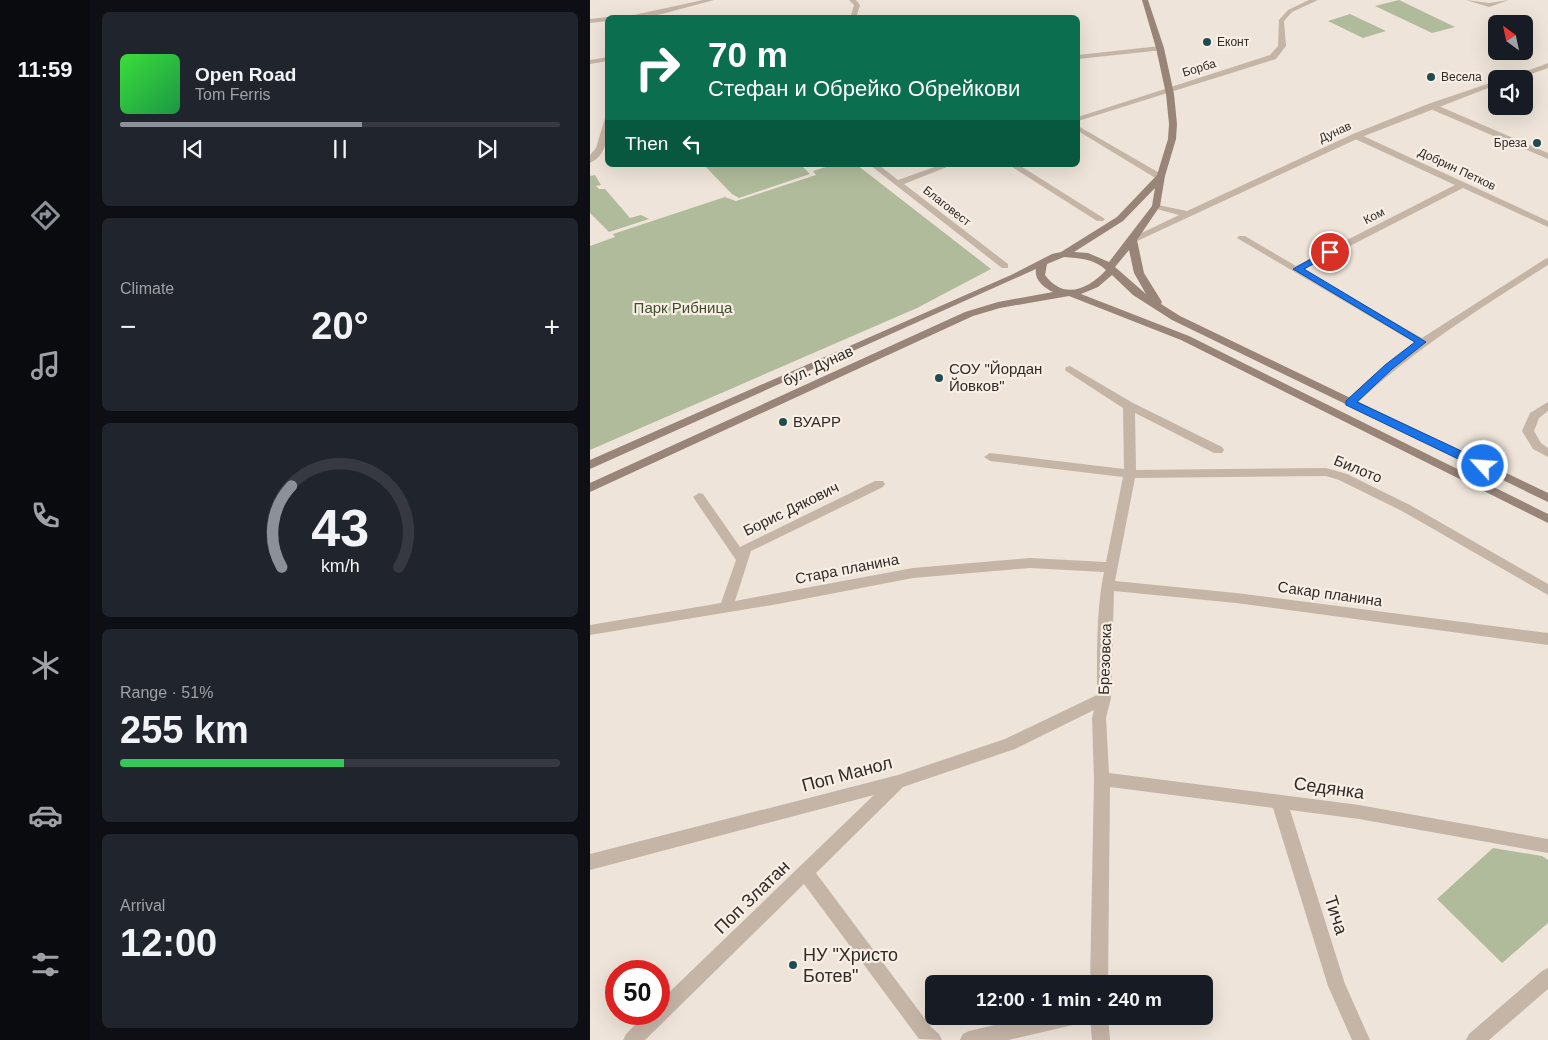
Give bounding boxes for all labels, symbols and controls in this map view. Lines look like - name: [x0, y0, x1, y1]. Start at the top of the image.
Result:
- north arrow: [1488, 15, 1532, 60]
- map controls: [1488, 15, 1533, 115]
- icon: right: [625, 35, 690, 100]
- text: 70 m: [708, 35, 788, 74]
- place label: Еконт: [1217, 35, 1250, 49]
- marker: Еконт: [1201, 36, 1213, 48]
- street label: Борба: [1180, 56, 1218, 80]
- text: 11:59: [17, 57, 73, 82]
- text: Open Road: [195, 64, 296, 85]
- place label: Весела: [1441, 70, 1482, 84]
- button: sound: [1488, 70, 1533, 115]
- marker: Весела: [1425, 71, 1437, 83]
- text: Стефан и Обрейко Обрейкови: [708, 76, 1020, 101]
- text: Tom Ferris: [195, 86, 271, 103]
- street label: Дунав: [1317, 119, 1353, 145]
- icon: left: [678, 130, 706, 158]
- text: Then: [625, 133, 668, 154]
- icon: previous: [179, 135, 207, 163]
- icon: pause: [326, 135, 354, 163]
- icon: next: [473, 135, 501, 163]
- place label: Бреза: [1494, 136, 1527, 150]
- marker: Бреза: [1531, 137, 1543, 149]
- street label: Добрин Петков: [1416, 145, 1498, 193]
- street label: Благовест: [920, 183, 974, 229]
- icon: directions: [28, 198, 63, 233]
- street label: Ком: [1361, 205, 1387, 227]
- pin: [1309, 231, 1351, 273]
- icon: arrive: [1316, 238, 1344, 266]
- text: Climate: [120, 280, 174, 297]
- park label: Парк Рибница: [634, 299, 733, 316]
- text: 20°: [311, 305, 369, 347]
- text: −: [120, 311, 136, 342]
- text: +: [544, 311, 560, 342]
- street label: бул. Дунав: [780, 342, 855, 389]
- icon: music: [28, 348, 63, 383]
- place label: СОУ "Йордан Йовков": [949, 360, 1042, 394]
- marker: СОУ "Йордан Йовков": [933, 372, 945, 384]
- place label: ВУАРР: [793, 413, 841, 430]
- marker: ВУАРР: [777, 416, 789, 428]
- position arrow: [1456, 439, 1508, 491]
- street label: Билото: [1332, 451, 1385, 486]
- street label: Борис Дякович: [740, 478, 841, 539]
- icon: phone: [28, 498, 63, 533]
- text: 43: [311, 499, 369, 557]
- street label: Стара планина: [794, 550, 901, 587]
- text: km/h: [321, 556, 359, 576]
- street label: Сакар планина: [1277, 578, 1384, 609]
- street label: Брезовска: [1095, 622, 1114, 695]
- icon: climate: [28, 648, 63, 683]
- text: Range · 51%: [120, 684, 213, 701]
- text: 255 km: [120, 709, 249, 751]
- street label: Поп Манол: [800, 752, 894, 796]
- street label: Седянка: [1292, 773, 1367, 803]
- icon: car: [28, 798, 63, 833]
- street label: Поп Златан: [710, 856, 794, 938]
- street label: Тича: [1320, 893, 1352, 938]
- text: Arrival: [120, 897, 165, 914]
- text: 12:00: [120, 922, 217, 964]
- place label: НУ "Христо Ботев": [803, 945, 898, 986]
- icon: filters: [28, 947, 63, 982]
- marker: НУ "Христо Ботев": [787, 959, 799, 971]
- speed limit sign: 50: [605, 960, 670, 1025]
- text: 12:00 · 1 min · 240 m: [976, 989, 1162, 1010]

